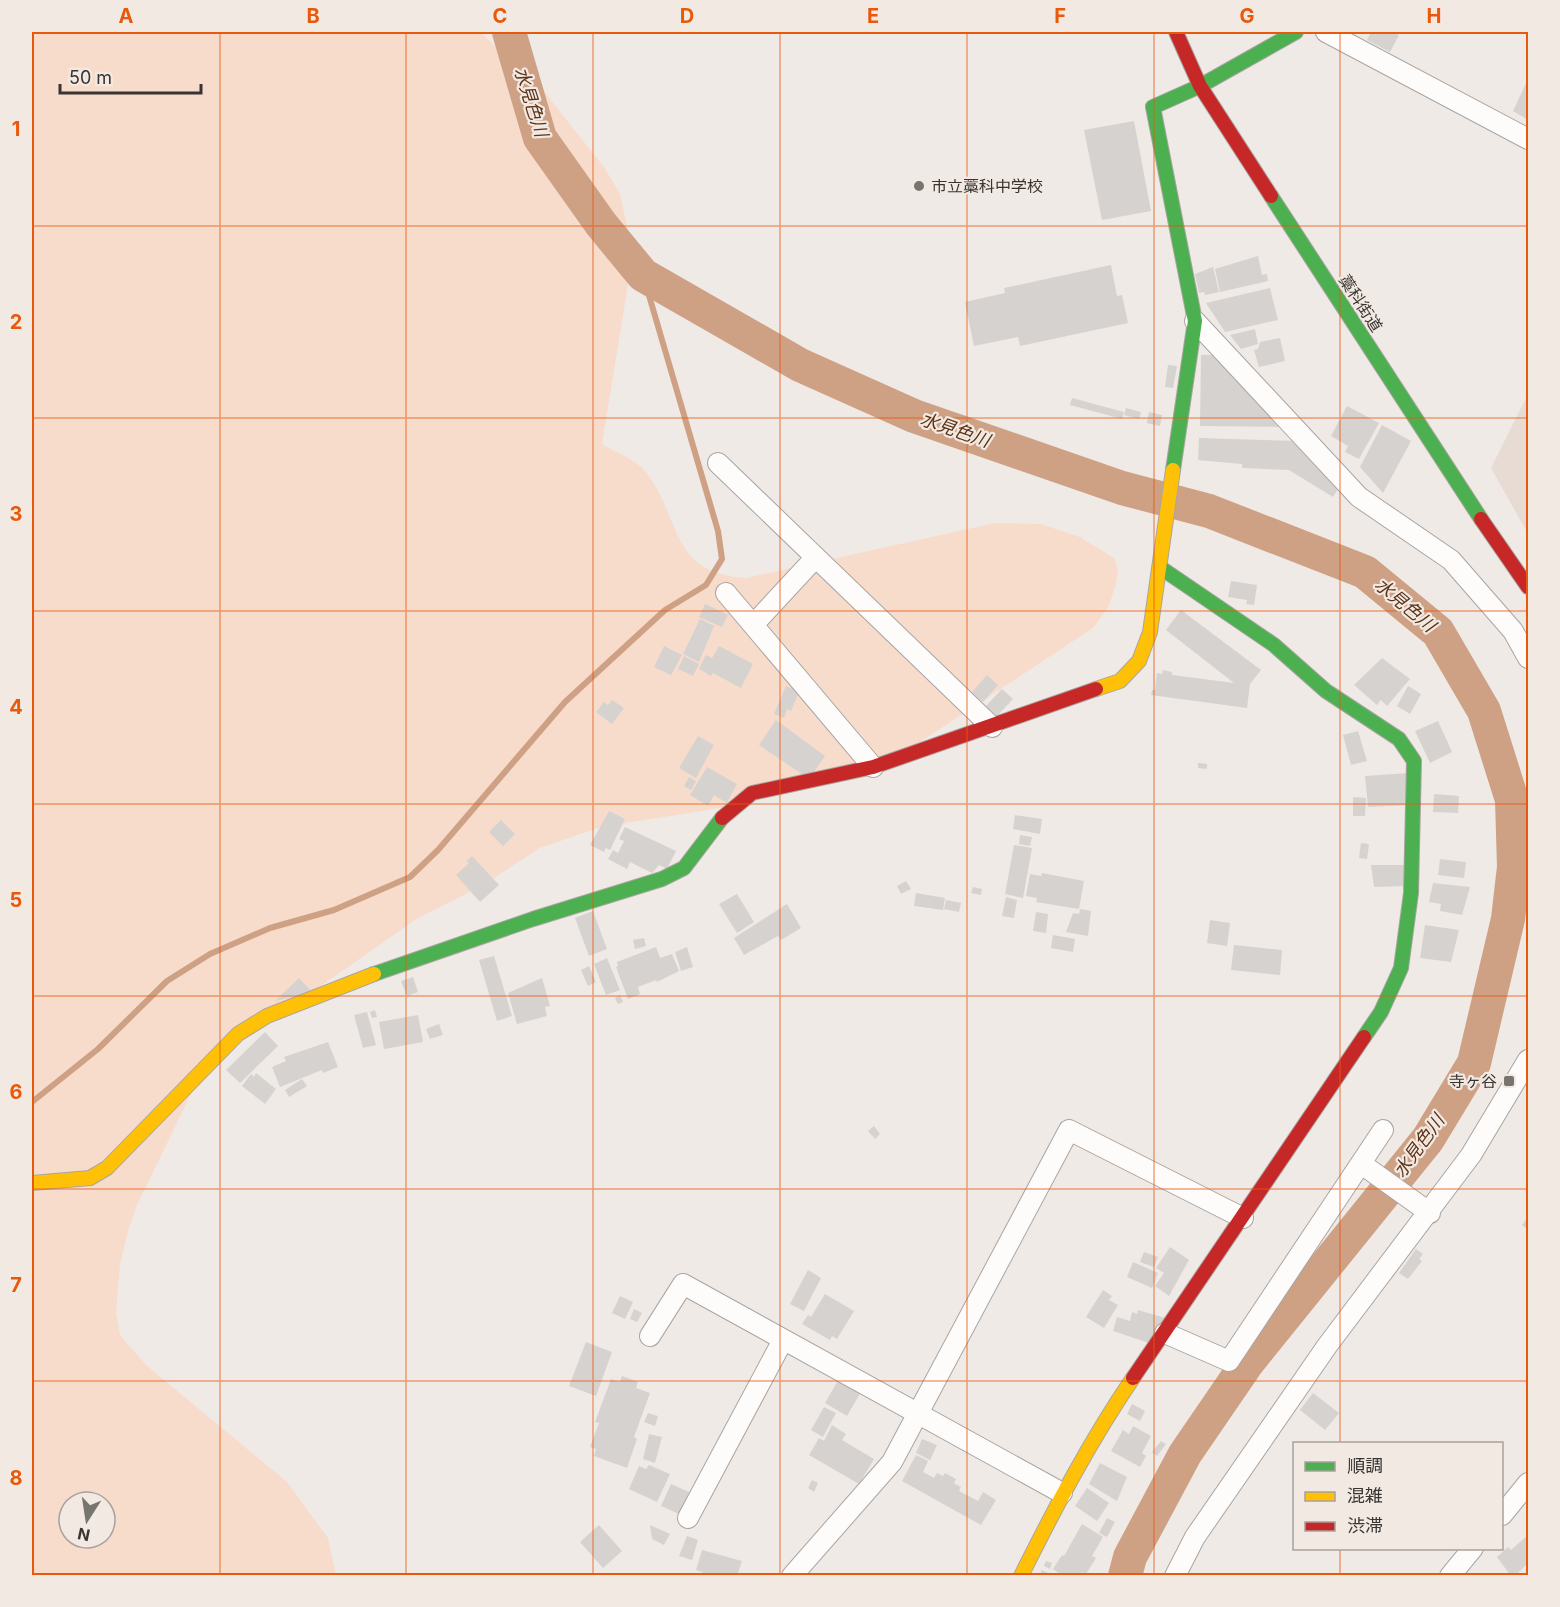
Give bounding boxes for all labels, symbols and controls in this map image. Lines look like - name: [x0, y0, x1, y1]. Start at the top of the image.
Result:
- text: A: [119, 4, 134, 28]
- text: B: [306, 4, 320, 28]
- text: C: [493, 4, 507, 28]
- text: D: [680, 4, 694, 28]
- text: E: [867, 4, 879, 28]
- text: F: [1054, 4, 1066, 28]
- text: G: [1239, 4, 1255, 28]
- text: H: [1427, 4, 1441, 28]
- scale bar: [60, 57, 201, 95]
- water label: 水見色川: [510, 64, 553, 141]
- text: 50 m: [69, 67, 112, 88]
- text: 1: [12, 117, 20, 141]
- place label: 市立藁科中学校: [931, 176, 1043, 196]
- marker: 市立藁科中学校: [912, 179, 926, 193]
- street label: 藁科街道: [1335, 271, 1387, 335]
- text: 2: [10, 310, 22, 334]
- water label: 水見色川: [918, 408, 995, 452]
- text: 3: [10, 502, 22, 526]
- water label: 水見色川: [1371, 573, 1441, 637]
- text: 4: [9, 695, 23, 719]
- text: 5: [10, 888, 22, 912]
- place label: 寺ヶ谷: [1449, 1071, 1497, 1091]
- marker: 寺ヶ谷: [1502, 1074, 1516, 1088]
- text: 6: [10, 1080, 23, 1104]
- water label: 水見色川: [1389, 1109, 1449, 1181]
- text: 7: [10, 1273, 22, 1297]
- legend: [1293, 1442, 1503, 1550]
- text: 順調: [1347, 1455, 1383, 1476]
- text: 8: [9, 1466, 23, 1490]
- text: 混雑: [1347, 1485, 1383, 1506]
- north arrow: [57, 1490, 117, 1550]
- text: 渋滞: [1347, 1515, 1383, 1536]
- text: N: [76, 1524, 92, 1546]

